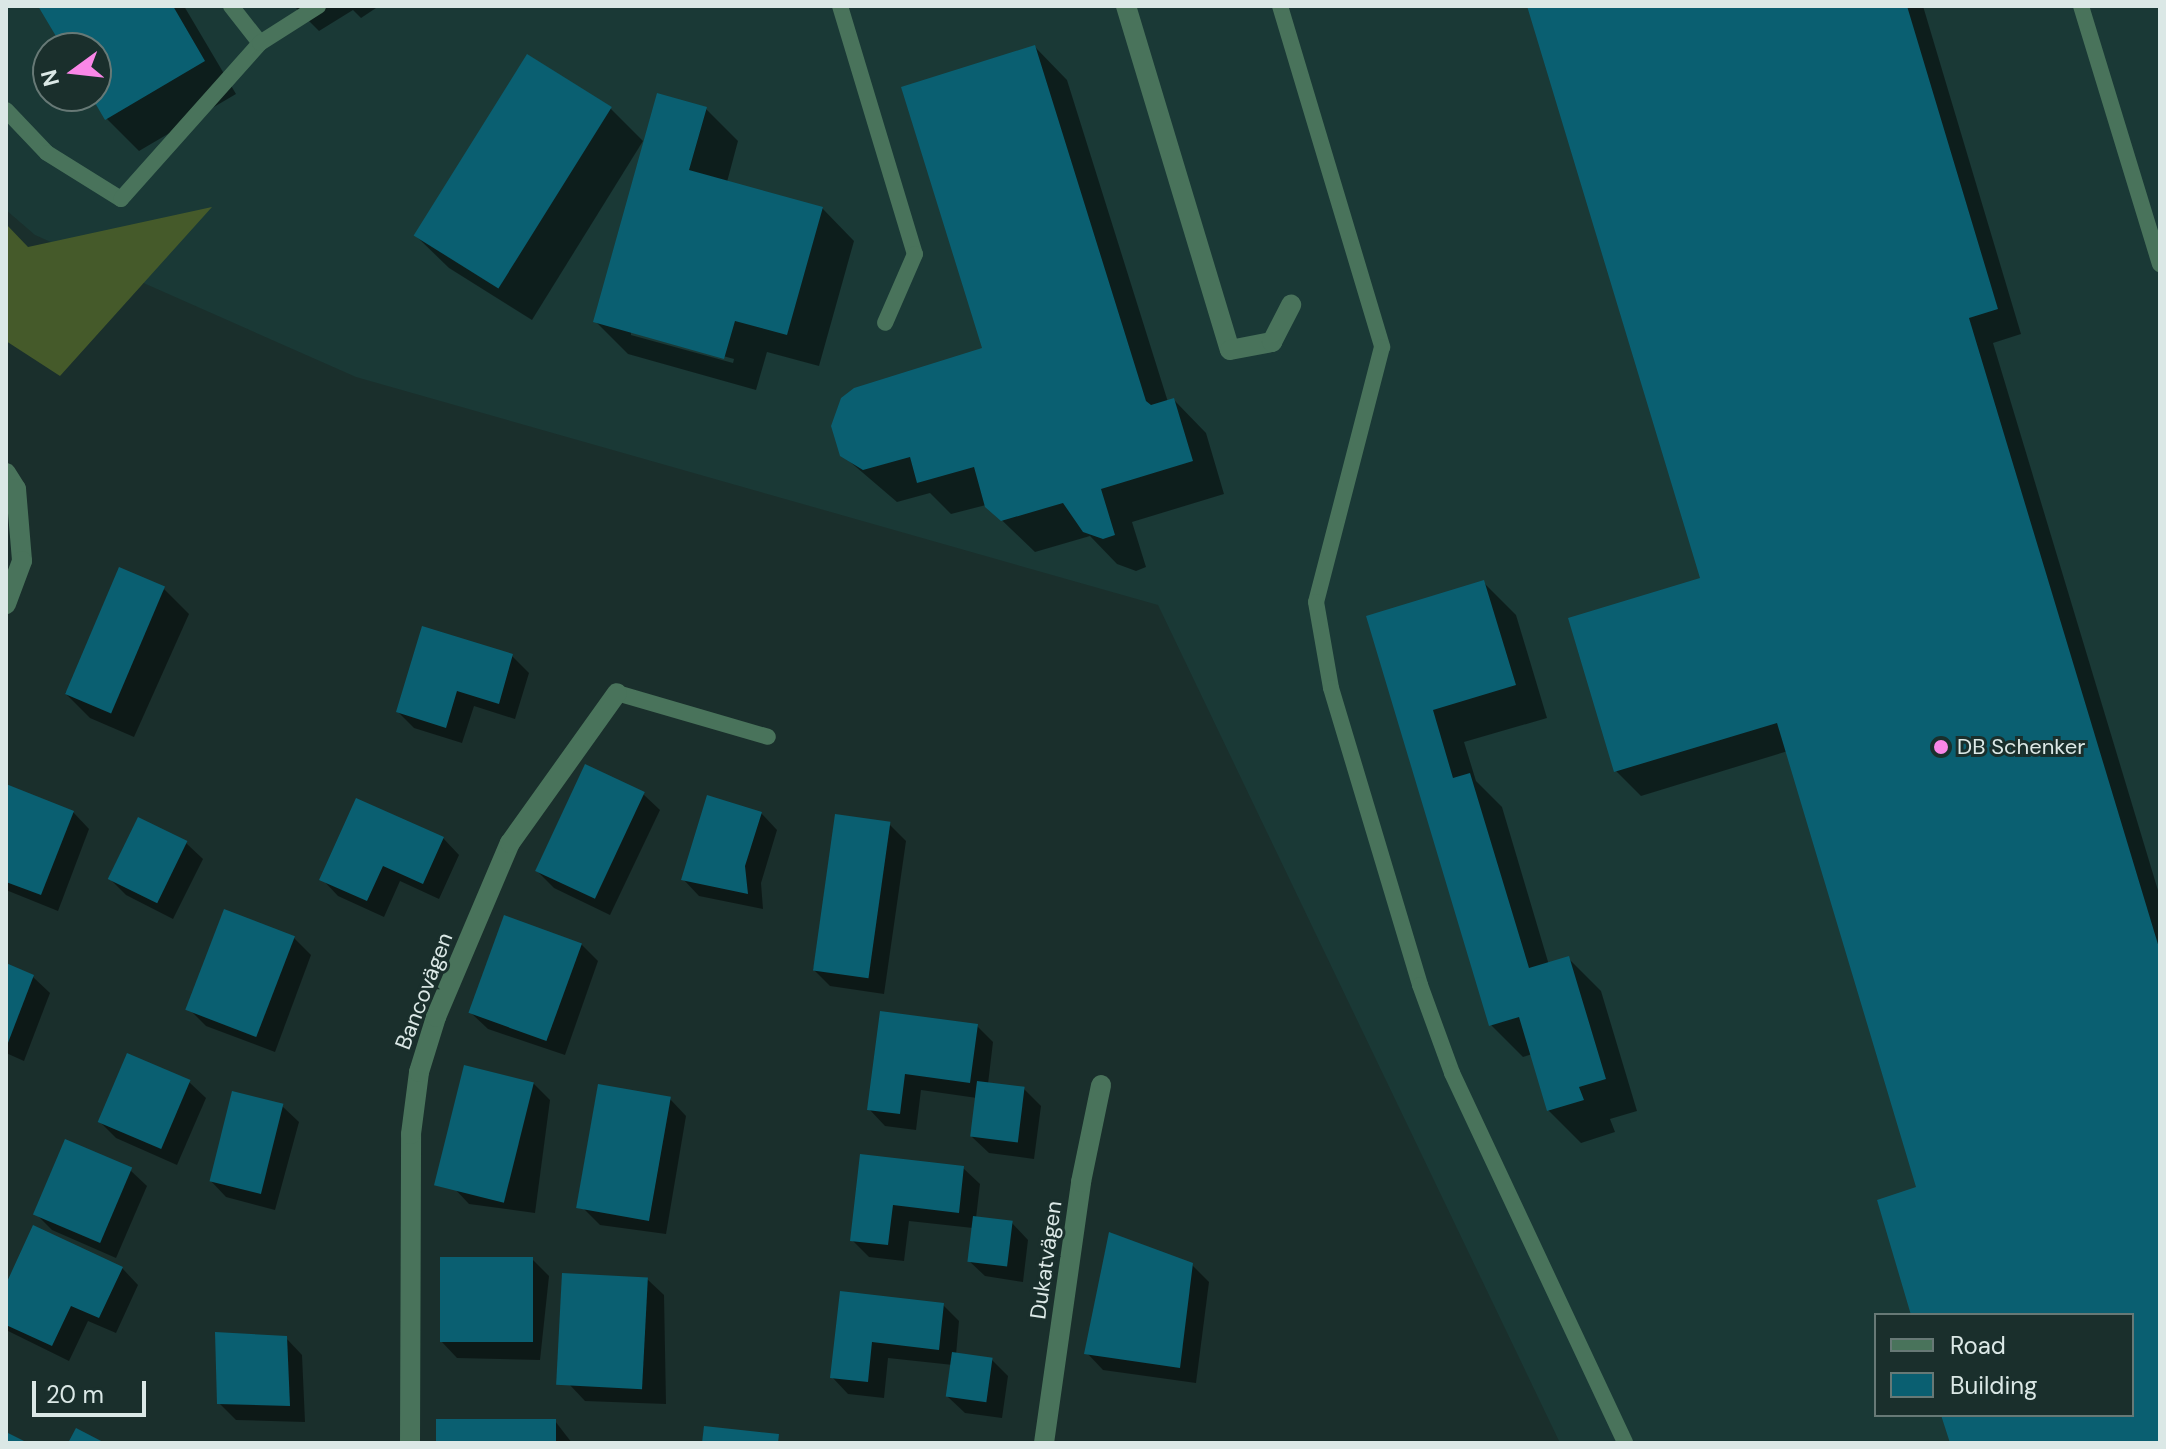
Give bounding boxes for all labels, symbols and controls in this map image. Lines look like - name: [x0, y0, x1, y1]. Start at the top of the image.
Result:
- north arrow: [32, 32, 112, 112]
- text: N: [34, 66, 66, 89]
- place label: DB Schenker: [1957, 734, 2085, 760]
- marker: DB Schenker: [1932, 738, 1950, 756]
- street label: Bancovägen: [390, 929, 458, 1053]
- street label: Dukatvägen: [1025, 1199, 1067, 1321]
- legend: [1874, 1313, 2134, 1417]
- text: Road: [1950, 1330, 2006, 1361]
- scale bar: [36, 1365, 150, 1415]
- text: Building: [1950, 1370, 2037, 1401]
- text: 20 m: [46, 1379, 104, 1410]

